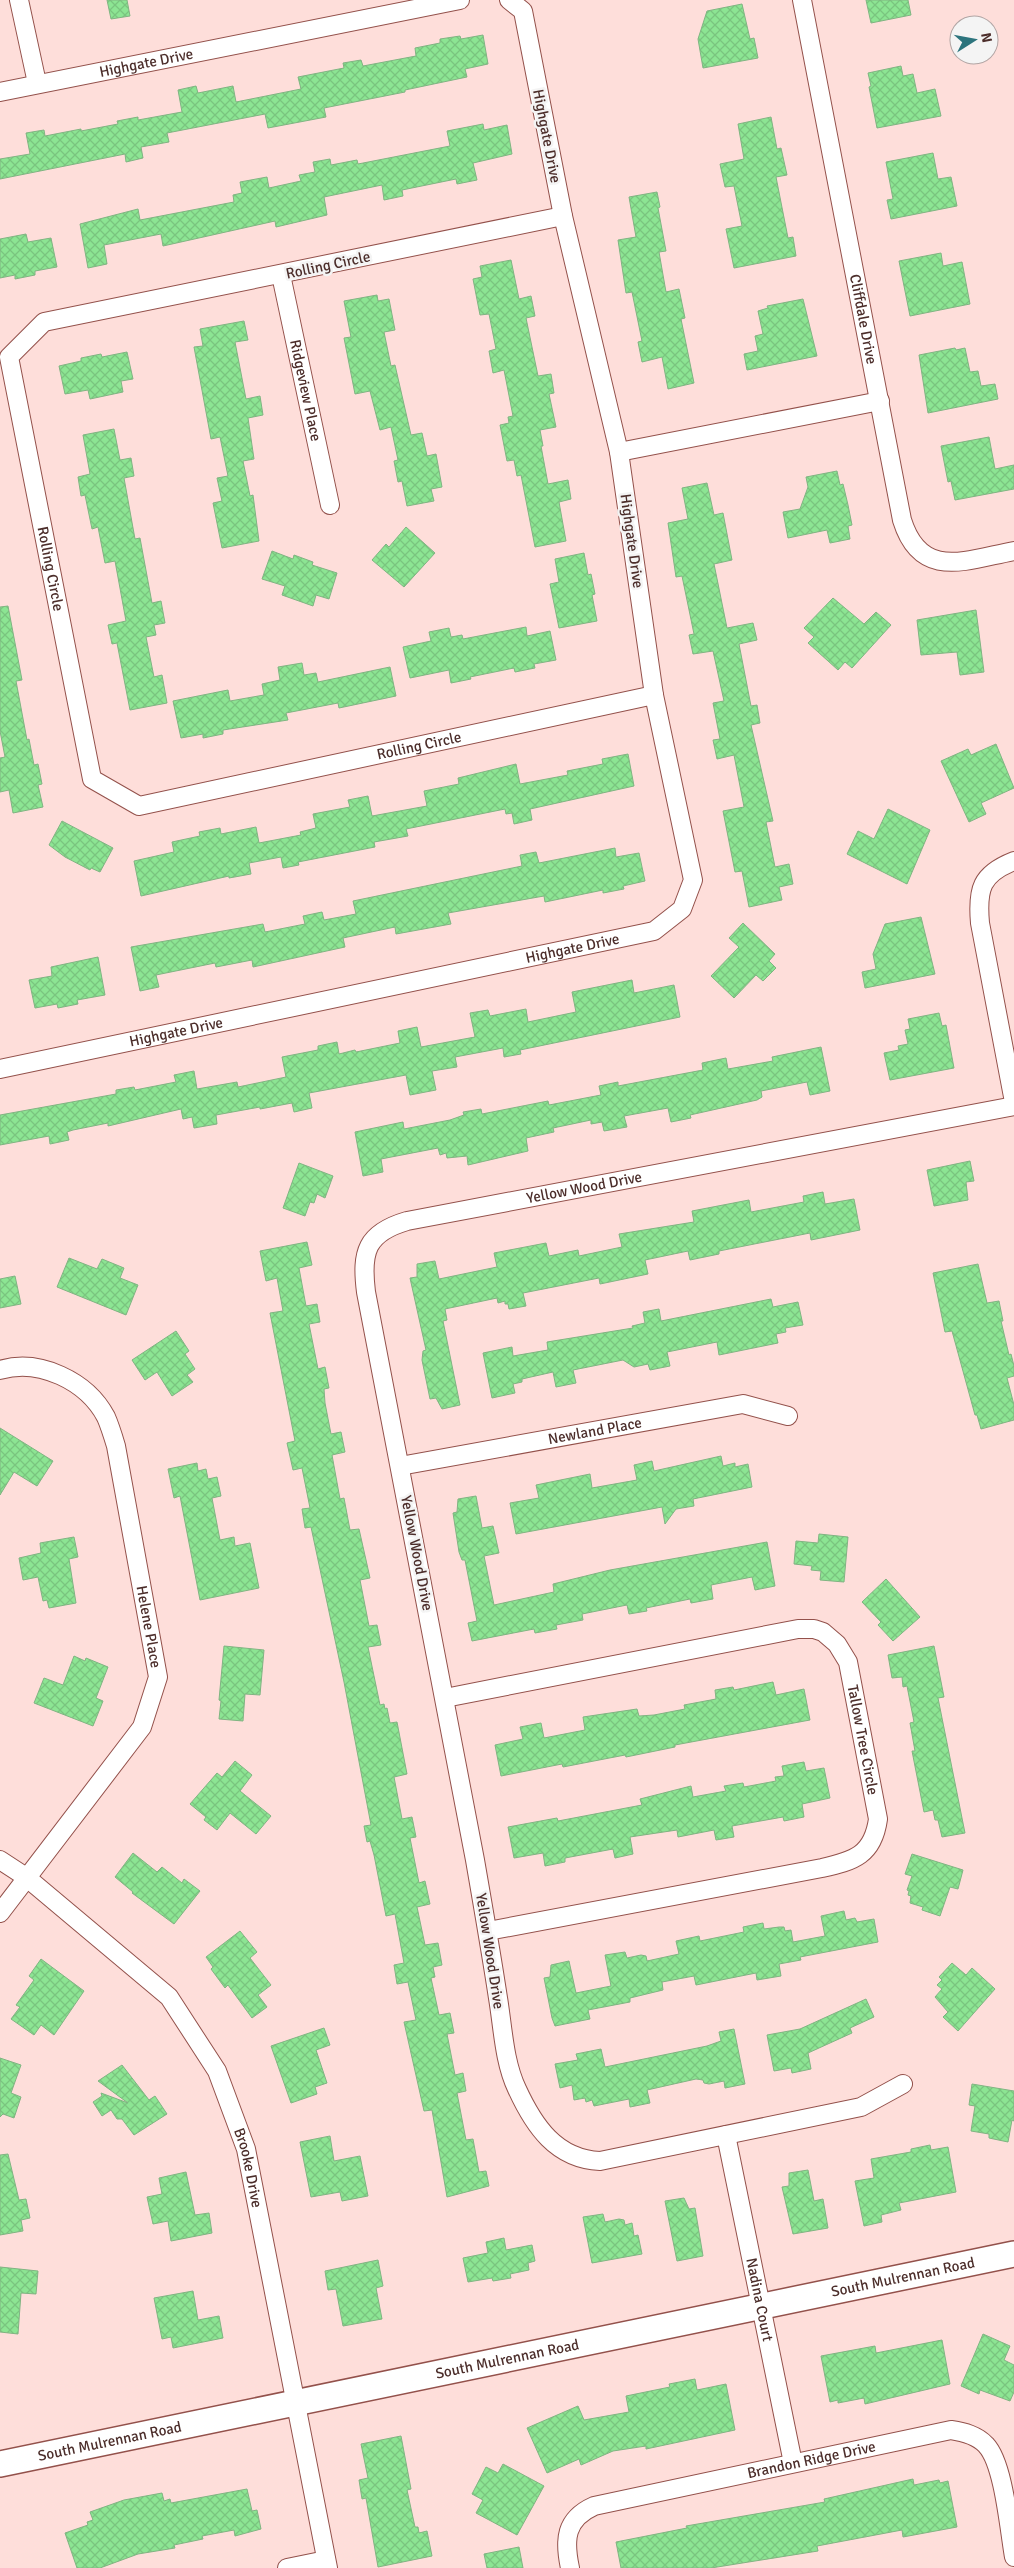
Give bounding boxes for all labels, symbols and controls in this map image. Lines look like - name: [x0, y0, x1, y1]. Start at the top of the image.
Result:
- north arrow: [949, 15, 999, 65]
- text: N: [977, 31, 996, 44]
- street label: Highgate Drive: [98, 45, 195, 81]
- street label: Highgate Drive: [529, 88, 565, 184]
- street label: Rolling Circle: [284, 247, 372, 283]
- street label: Cliffdale Drive: [846, 273, 881, 366]
- street label: Ridgeview Place: [286, 338, 325, 443]
- street label: Highgate Drive: [616, 493, 648, 589]
- street label: Rolling Circle: [34, 525, 68, 613]
- street label: Rolling Circle: [375, 728, 463, 763]
- street label: Highgate Drive: [524, 930, 621, 967]
- street label: Highgate Drive: [128, 1013, 225, 1050]
- street label: Yellow Wood Drive: [525, 1168, 643, 1207]
- street label: Newland Place: [547, 1413, 643, 1448]
- street label: Yellow Wood Drive: [397, 1494, 437, 1612]
- street label: Helene Place: [133, 1584, 165, 1669]
- street label: Tallow Tree Circle: [844, 1683, 882, 1796]
- street label: Yellow Wood Drive: [472, 1892, 508, 2010]
- street label: Brooke Drive: [230, 2125, 266, 2209]
- street label: South Mulrennan Road: [829, 2253, 976, 2301]
- street label: Nadina Court: [742, 2256, 777, 2343]
- street label: South Mulrennan Road: [434, 2335, 581, 2383]
- street label: South Mulrennan Road: [36, 2418, 183, 2465]
- street label: Brandon Ridge Drive: [745, 2437, 877, 2482]

